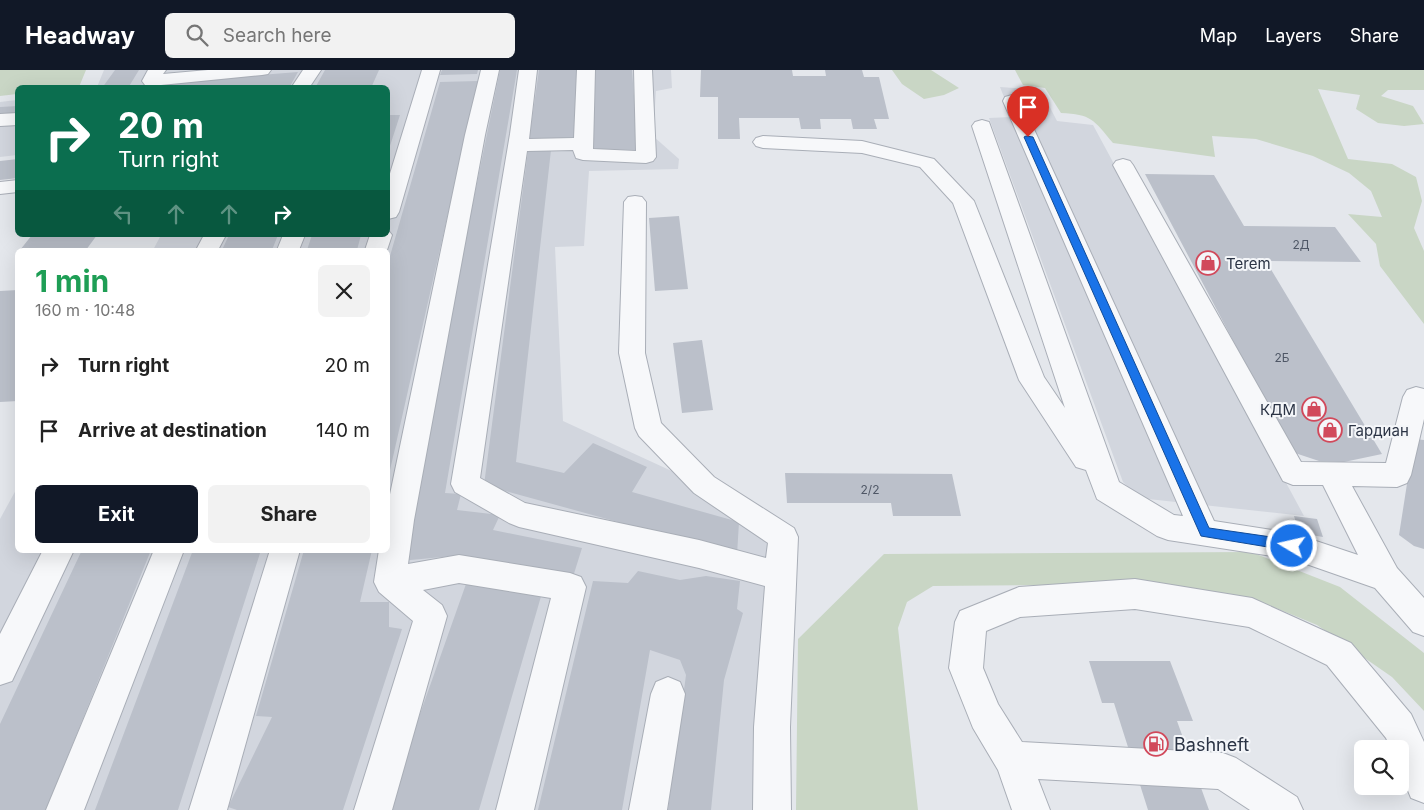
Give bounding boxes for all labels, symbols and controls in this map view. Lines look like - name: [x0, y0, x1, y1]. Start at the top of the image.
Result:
- search box: [165, 13, 515, 58]
- text: Headway: [25, 21, 135, 50]
- icon: search: [183, 21, 211, 49]
- text: Search here: [223, 24, 331, 47]
- text: Map: [1200, 25, 1237, 46]
- text: Layers: [1265, 25, 1322, 46]
- text: Share: [1350, 25, 1399, 46]
- pin: [1007, 86, 1049, 137]
- icon: arrive: [1014, 93, 1042, 121]
- text: 20 m: [118, 104, 204, 146]
- icon: right: [35, 105, 100, 170]
- text: Turn right: [118, 146, 219, 172]
- icon: left: [109, 200, 137, 228]
- icon: ahead: [162, 200, 190, 228]
- icon: ahead: [215, 200, 243, 228]
- icon: right: [268, 200, 296, 228]
- house number: 2Д: [1292, 237, 1310, 252]
- shop icon: Terem: [1195, 250, 1221, 276]
- place label: Terem: [1226, 254, 1271, 273]
- text: 1 min: [35, 263, 109, 299]
- button: close: [318, 265, 370, 317]
- text: 160 m · 10:48: [35, 300, 135, 320]
- house number: 2Б: [1274, 350, 1290, 365]
- icon: right: [35, 352, 63, 380]
- text: Turn right: [78, 354, 169, 377]
- text: 20 m: [324, 354, 370, 377]
- shop icon: КДМ: [1301, 396, 1327, 422]
- place label: КДМ: [1260, 400, 1296, 419]
- icon: arrive: [35, 417, 63, 445]
- shop icon: Гардиан: [1317, 417, 1343, 443]
- text: Arrive at destination: [78, 419, 267, 442]
- text: 140 m: [316, 419, 370, 442]
- place label: Гардиан: [1348, 421, 1409, 440]
- house number: 2/2: [861, 482, 879, 497]
- button: Exit: [35, 485, 198, 543]
- button: Share: [208, 485, 370, 543]
- position arrow: [1265, 519, 1317, 571]
- fuel station icon: Bashneft: [1143, 731, 1169, 757]
- place label: Bashneft: [1174, 734, 1249, 755]
- map controls: [1354, 740, 1409, 795]
- button: search: [1354, 740, 1409, 795]

